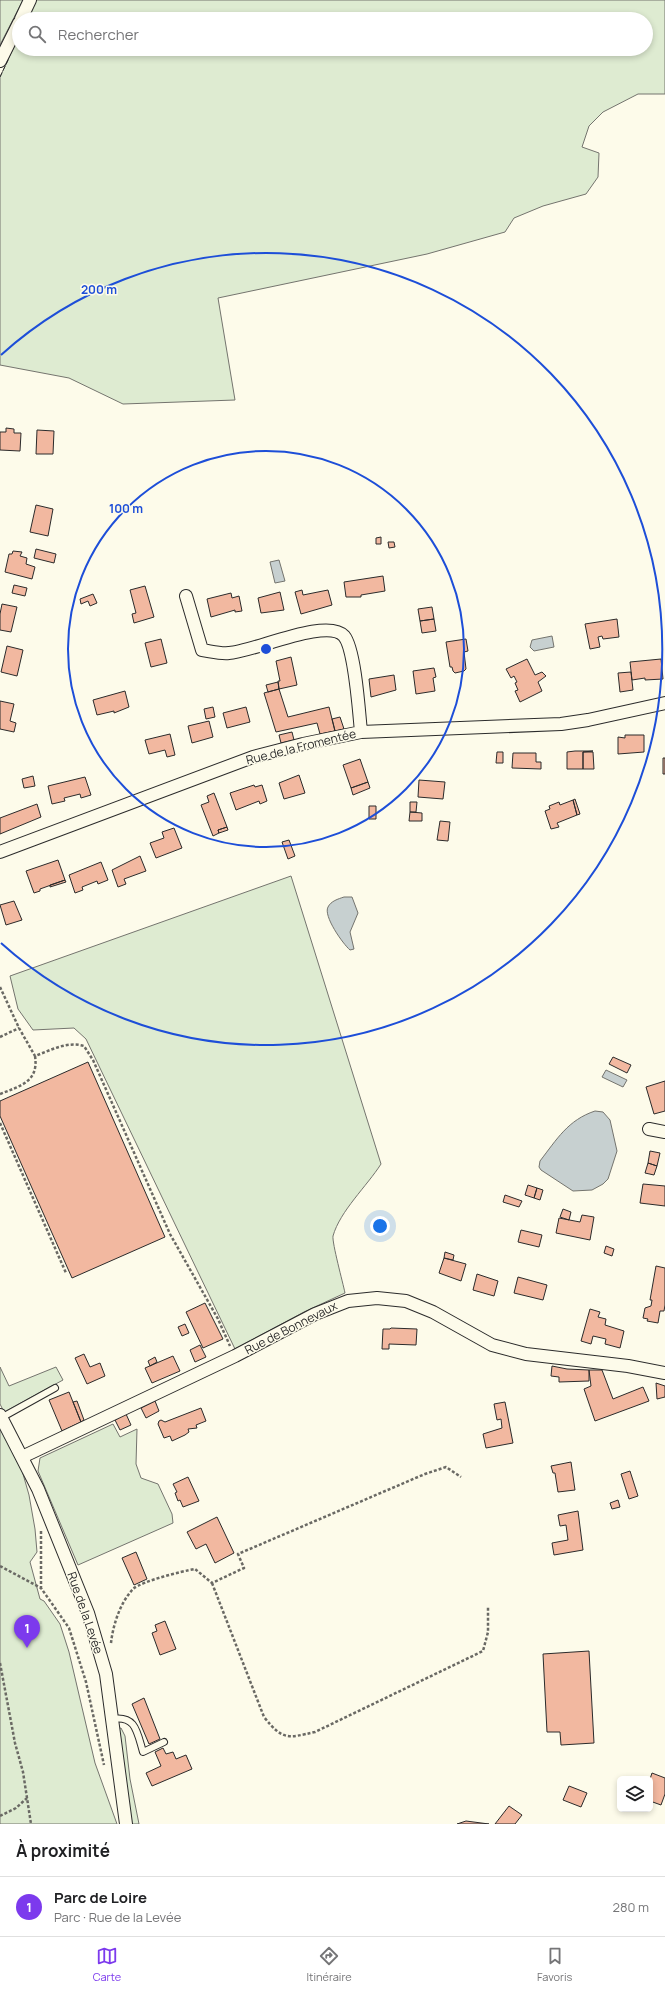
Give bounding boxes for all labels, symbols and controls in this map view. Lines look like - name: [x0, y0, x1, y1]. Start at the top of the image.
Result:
- search box: [12, 12, 653, 56]
- icon: search: [26, 23, 48, 45]
- text: Rechercher: [58, 24, 139, 45]
- text: 200 m: [81, 281, 117, 298]
- text: 100 m: [109, 500, 143, 517]
- centre of rings: [259, 642, 273, 656]
- street label: Rue de la Fromentée: [244, 725, 358, 768]
- your location: [370, 1216, 390, 1236]
- street label: Rue de Bonnevaux: [242, 1297, 341, 1358]
- street label: Rue de la Levée: [64, 1570, 107, 1656]
- pin: 1: [14, 1615, 40, 1648]
- map controls: [617, 1776, 653, 1812]
- button: layers: [617, 1776, 653, 1812]
- text: À proximité: [16, 1839, 110, 1862]
- text: Parc de Loire: [54, 1887, 147, 1908]
- text: 1: [26, 1898, 32, 1916]
- text: 280 m: [612, 1898, 649, 1916]
- text: Parc · Rue de la Levée: [54, 1908, 181, 1926]
- tab: Carte: [93, 1945, 121, 1984]
- tab: Itinéraire: [306, 1945, 352, 1984]
- tab: Favoris: [537, 1945, 572, 1984]

